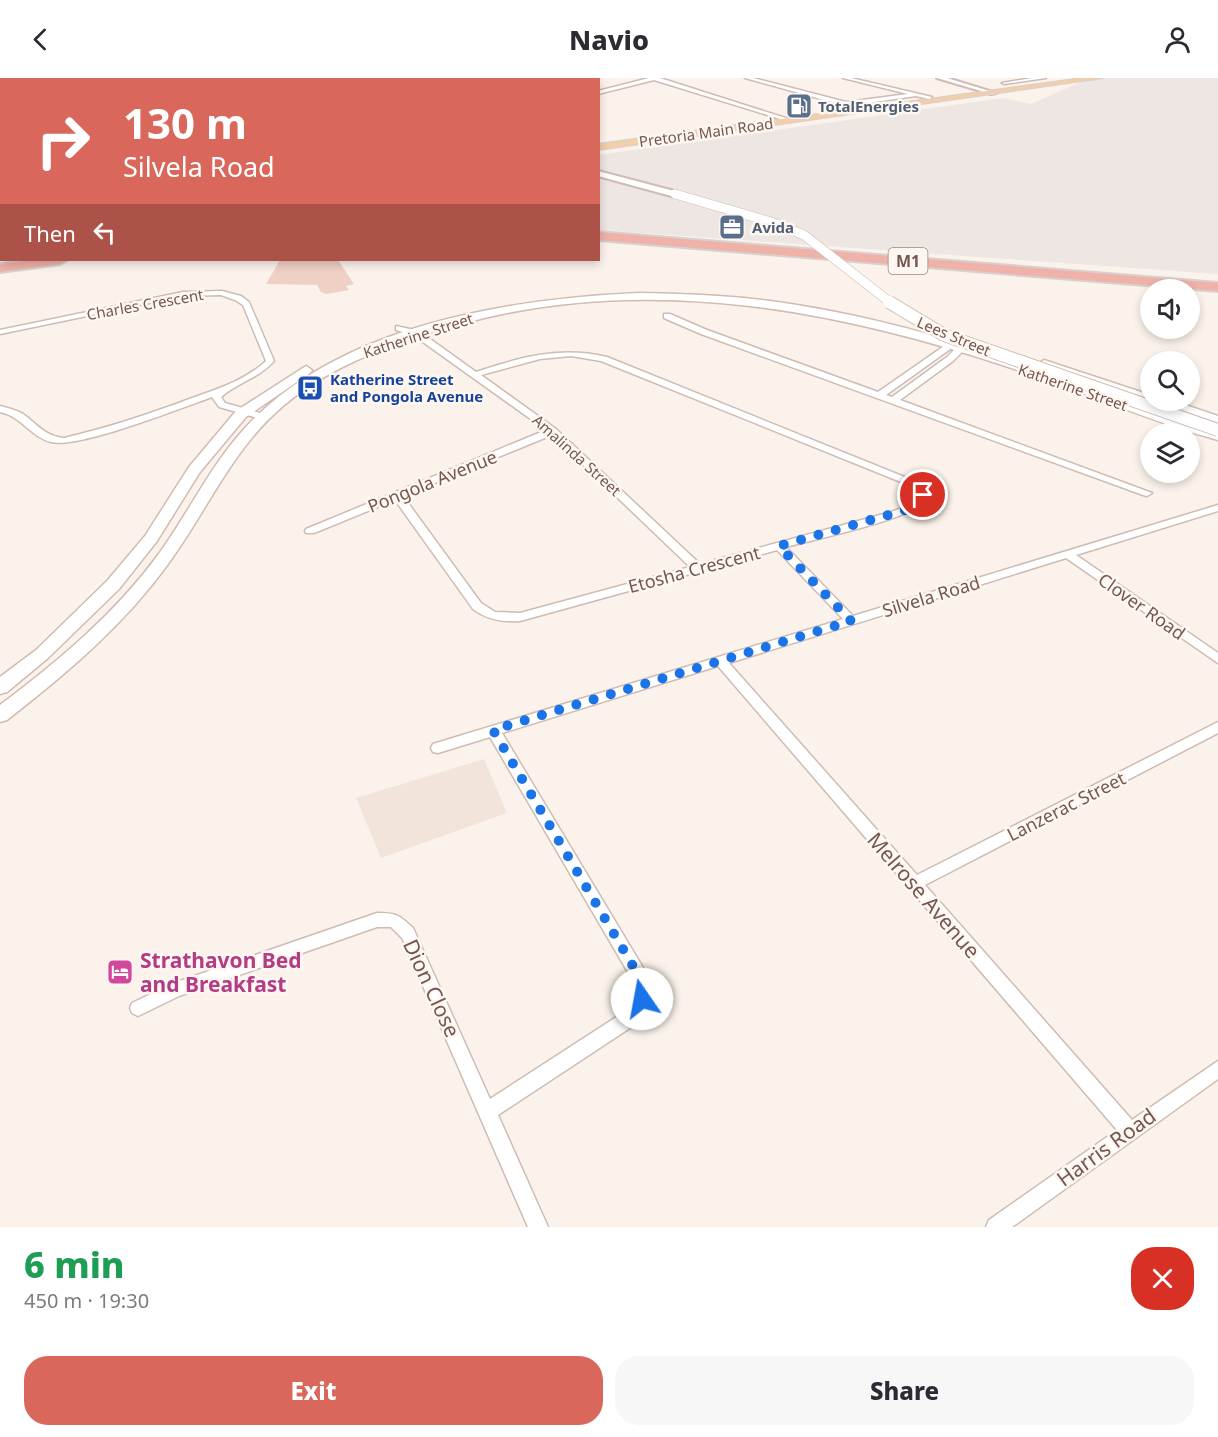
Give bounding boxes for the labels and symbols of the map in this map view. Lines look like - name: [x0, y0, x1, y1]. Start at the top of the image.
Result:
- fuel station icon: TotalEnergies: [784, 91, 814, 121]
- place label: TotalEnergies: [818, 96, 919, 116]
- street label: Pretoria Main Road: [638, 113, 774, 151]
- office icon: Avida: [717, 212, 747, 242]
- place label: Avida: [752, 217, 794, 237]
- road number: M1: [888, 248, 928, 274]
- street label: Charles Crescent: [85, 284, 205, 324]
- street label: Katherine Street: [360, 308, 476, 362]
- street label: Lees Street: [914, 312, 994, 361]
- street label: Katherine Street: [1016, 359, 1131, 415]
- place label: Katherine Street and Pongola Avenue: [330, 369, 483, 406]
- bus stop icon: Katherine Street and Pongola Avenue: [295, 373, 325, 403]
- street label: Amalinda Street: [529, 410, 626, 500]
- street label: Pongola Avenue: [364, 444, 500, 518]
- pin: [897, 469, 948, 520]
- street label: Etosha Crescent: [625, 540, 763, 598]
- street label: Clover Road: [1094, 567, 1190, 645]
- street label: Silvela Road: [879, 570, 983, 622]
- street label: Lanzerac Street: [1003, 766, 1130, 846]
- street label: Melrose Avenue: [861, 826, 987, 964]
- street label: Dion Close: [397, 934, 467, 1042]
- place label: Strathavon Bed and Breakfast: [140, 946, 302, 998]
- hotel icon: Strathavon Bed and Breakfast: [105, 957, 135, 987]
- position arrow: [610, 967, 674, 1031]
- street label: Harris Road: [1051, 1102, 1161, 1192]

